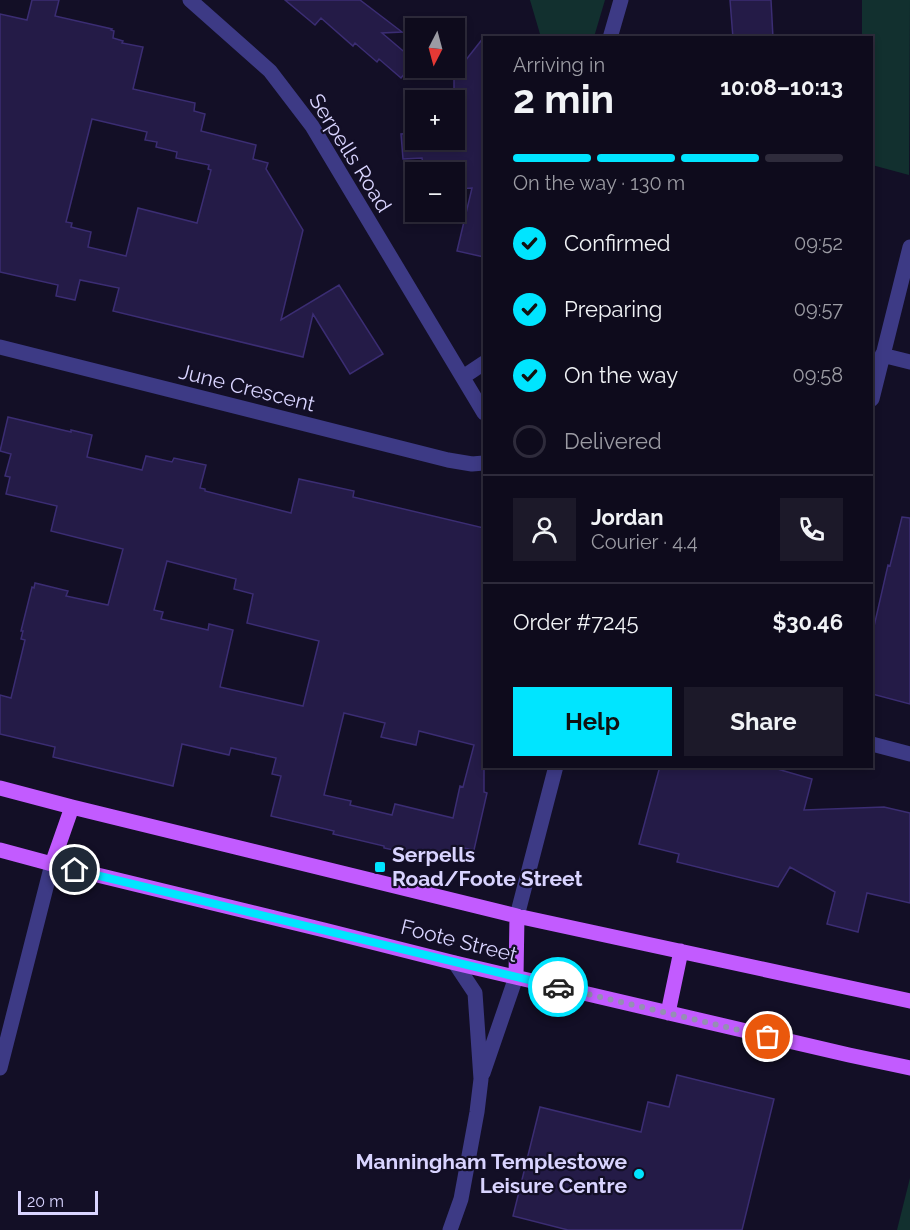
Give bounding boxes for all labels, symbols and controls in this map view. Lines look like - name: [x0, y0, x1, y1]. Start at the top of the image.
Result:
- north arrow: [405, 18, 465, 78]
- map controls: [405, 18, 465, 222]
- text: Arriving in: [513, 53, 605, 77]
- text: 10:08–10:13: [720, 74, 843, 100]
- text: 2 min: [513, 76, 614, 122]
- street label: Serpells Road: [304, 89, 397, 217]
- button: +: [405, 90, 465, 150]
- button: −: [405, 162, 465, 222]
- text: On the way · 130 m: [513, 171, 685, 195]
- icon: check: [513, 227, 546, 260]
- text: Confirmed: [564, 230, 671, 256]
- text: 09:52: [794, 231, 843, 255]
- icon: check: [513, 293, 546, 326]
- text: Preparing: [564, 296, 662, 322]
- text: 09:57: [794, 297, 843, 321]
- street label: June Crescent: [177, 359, 318, 416]
- icon: check: [513, 359, 546, 392]
- text: On the way: [564, 362, 678, 388]
- text: 09:58: [793, 363, 843, 387]
- text: Delivered: [564, 428, 662, 454]
- button: person: [513, 498, 576, 561]
- button: phone: [780, 498, 843, 561]
- text: Jordan: [591, 504, 663, 530]
- text: Courier · 4.4: [591, 530, 698, 554]
- text: Order #7245: [513, 609, 638, 635]
- text: $30.46: [773, 609, 843, 635]
- button: Help: [513, 687, 672, 756]
- button: Share: [684, 687, 843, 756]
- place label: Serpells Road/Foote Street: [392, 842, 583, 891]
- pin: [49, 844, 100, 895]
- icon: home: [58, 853, 91, 886]
- marker: Serpells Road/Foote Street: [373, 860, 387, 874]
- street label: Foote Street: [398, 914, 520, 967]
- courier: [528, 957, 588, 1017]
- icon: car: [542, 971, 575, 1004]
- pin: [742, 1011, 793, 1062]
- icon: bag: [751, 1020, 784, 1053]
- place label: Manningham Templestowe Leisure Centre: [355, 1149, 627, 1198]
- marker: Manningham Templestowe Leisure Centre: [632, 1167, 646, 1181]
- scale bar: [18, 1188, 98, 1216]
- text: 20 m: [27, 1192, 64, 1211]

